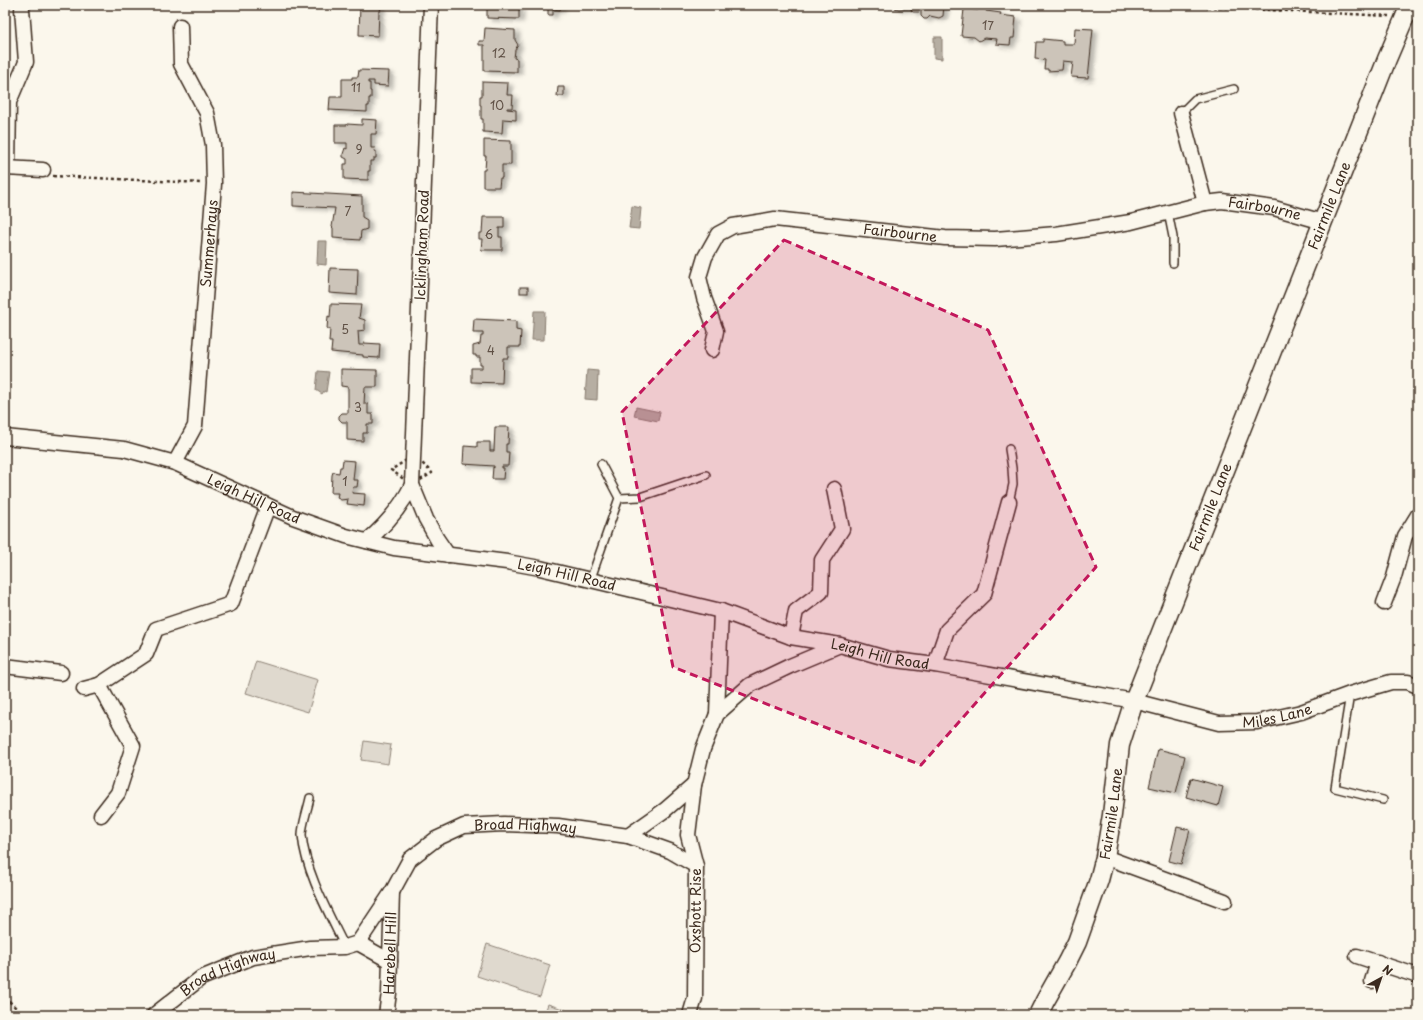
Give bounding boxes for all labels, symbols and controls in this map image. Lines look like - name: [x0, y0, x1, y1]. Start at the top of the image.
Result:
- house number: 17: [982, 16, 994, 34]
- house number: 12: [492, 44, 506, 62]
- house number: 11: [351, 78, 361, 96]
- house number: 10: [490, 96, 504, 114]
- house number: 9: [355, 140, 363, 158]
- street label: Fairmile Lane: [1302, 158, 1356, 253]
- street label: Icklingham Road: [409, 189, 434, 301]
- street label: Fairbourne: [1227, 191, 1304, 225]
- street label: Summerhays: [195, 199, 223, 288]
- house number: 7: [345, 202, 352, 220]
- street label: Fairbourne: [862, 218, 938, 247]
- house number: 6: [485, 225, 493, 243]
- house number: 5: [341, 320, 349, 338]
- house number: 4: [487, 341, 495, 359]
- house number: 3: [354, 398, 362, 416]
- street label: Fairmile Lane: [1183, 460, 1237, 554]
- street label: Leigh Hill Road: [204, 468, 303, 529]
- house number: 1: [342, 472, 348, 490]
- street label: Leigh Hill Road: [516, 553, 618, 596]
- street label: Leigh Hill Road: [830, 633, 930, 674]
- street label: Miles Lane: [1242, 698, 1315, 732]
- street label: Fairmile Lane: [1094, 766, 1127, 861]
- street label: Broad Highway: [473, 813, 578, 839]
- street label: Oxshott Rise: [684, 868, 706, 953]
- street label: Harebell Hill: [378, 912, 401, 995]
- street label: Broad Highway: [175, 943, 277, 1001]
- north arrow: [1361, 958, 1401, 998]
- text: N: [1379, 961, 1397, 979]

